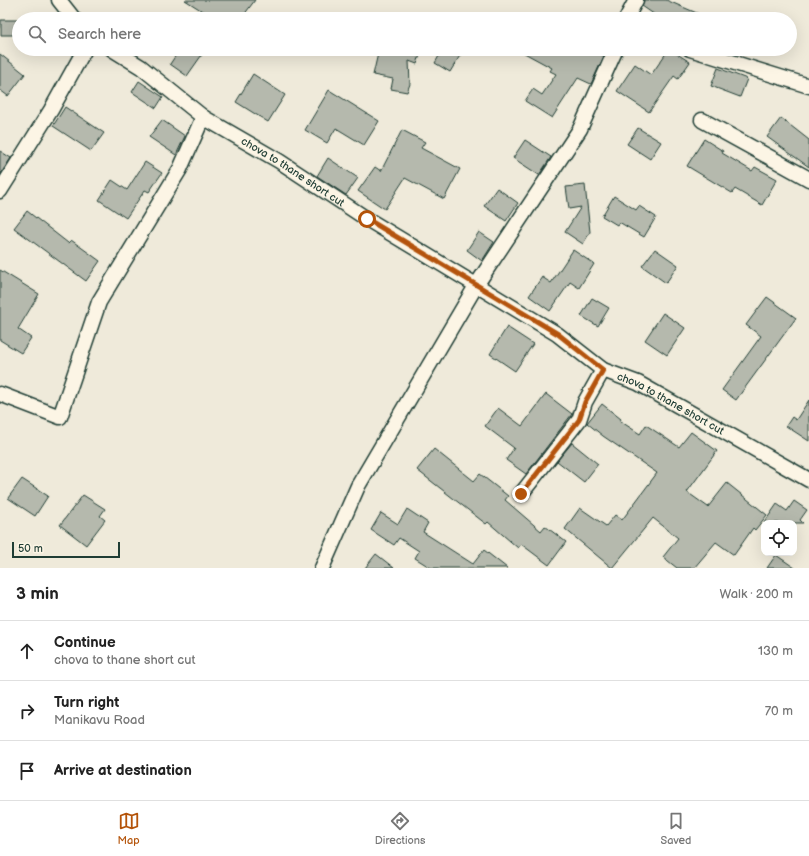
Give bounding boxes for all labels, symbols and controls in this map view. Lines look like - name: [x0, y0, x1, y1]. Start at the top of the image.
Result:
- search box: [12, 12, 797, 56]
- icon: search: [26, 23, 48, 45]
- text: Search here: [58, 25, 141, 44]
- street label: chova to thane short cut: [239, 134, 348, 209]
- route start: [358, 210, 376, 228]
- street label: chova to thane short cut: [615, 369, 727, 437]
- route end: [512, 485, 530, 503]
- map controls: [761, 520, 797, 556]
- button: locate: [761, 520, 797, 556]
- scale bar: [12, 540, 120, 559]
- text: 50 m: [18, 542, 43, 555]
- text: 3 min: [16, 584, 59, 604]
- text: Walk · 200 m: [720, 586, 793, 602]
- text: Continue: [54, 633, 116, 652]
- icon: ahead: [16, 640, 38, 662]
- text: 130 m: [758, 643, 793, 659]
- text: chova to thane short cut: [54, 652, 195, 668]
- text: Turn right: [54, 693, 119, 712]
- icon: right: [16, 700, 38, 722]
- text: 70 m: [765, 703, 793, 719]
- text: Manikavu Road: [54, 712, 145, 728]
- icon: arrive: [16, 760, 38, 782]
- text: Arrive at destination: [54, 761, 192, 780]
- tab: Map: [118, 810, 140, 847]
- tab: Directions: [375, 810, 425, 847]
- tab: Saved: [661, 810, 691, 847]

